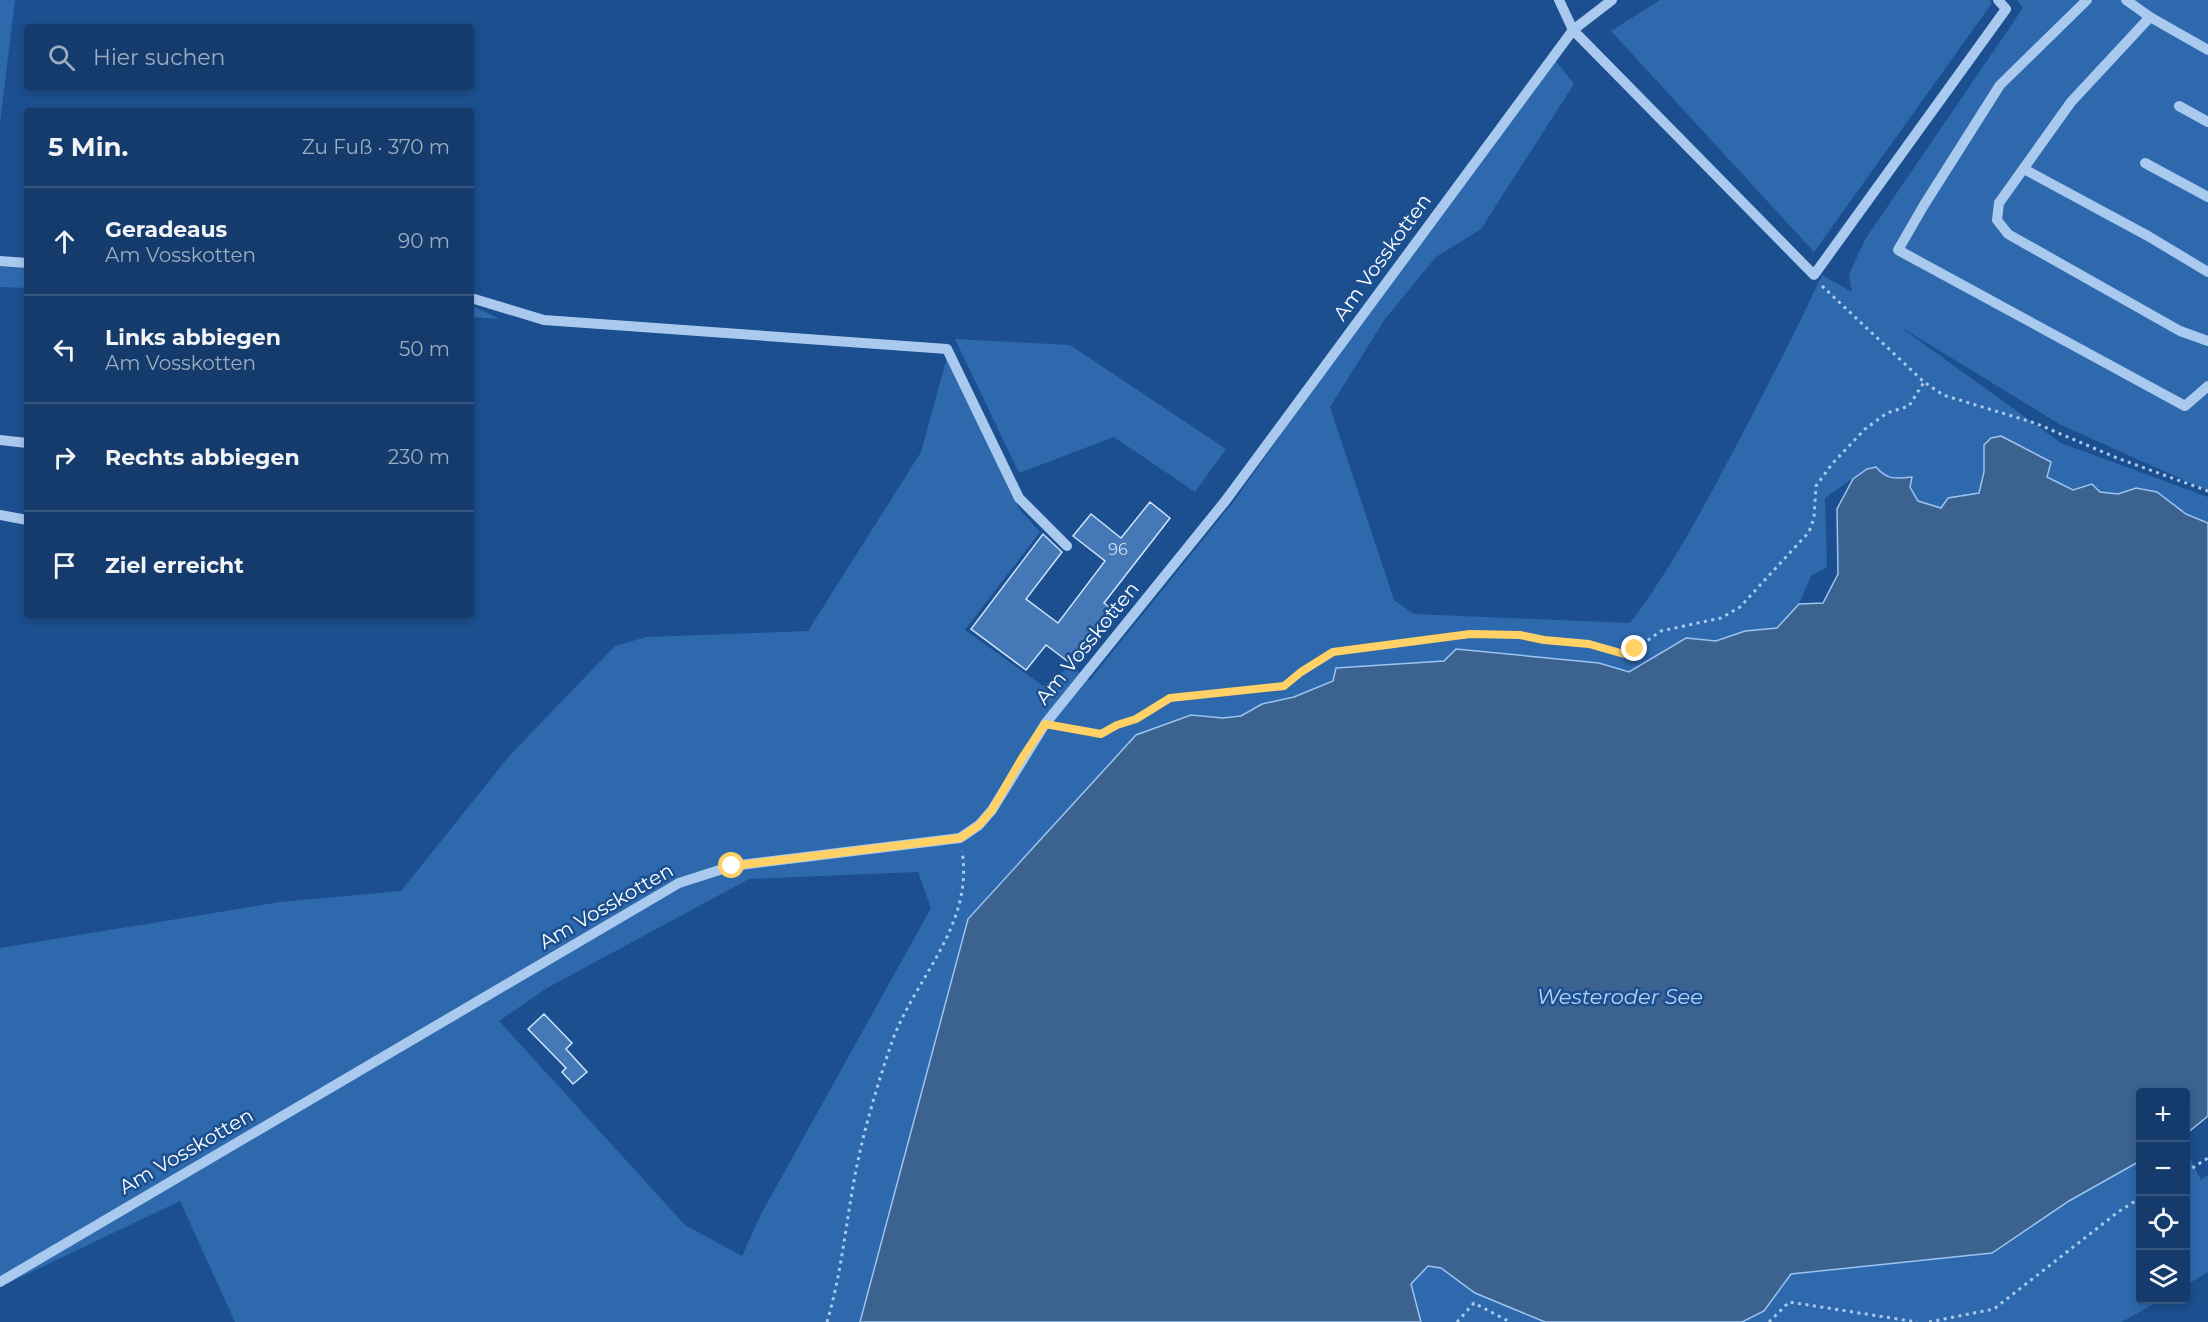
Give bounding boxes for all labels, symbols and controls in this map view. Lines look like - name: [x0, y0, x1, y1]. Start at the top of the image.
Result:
- search box: [24, 24, 474, 90]
- icon: search: [45, 41, 78, 74]
- text: Hier suchen: [93, 44, 225, 71]
- text: 5 Min.: [48, 131, 128, 163]
- text: Zu Fuß · 370 m: [302, 135, 450, 159]
- street label: Am Vosskotten: [1328, 189, 1436, 325]
- text: Geradeaus: [105, 216, 227, 243]
- icon: ahead: [48, 225, 81, 258]
- text: 90 m: [398, 229, 450, 253]
- text: Am Vosskotten: [105, 243, 256, 267]
- text: Links abbiegen: [105, 324, 281, 351]
- icon: left: [48, 333, 81, 366]
- text: 50 m: [399, 337, 450, 361]
- text: Am Vosskotten: [105, 351, 256, 375]
- icon: right: [48, 441, 81, 474]
- text: Rechts abbiegen: [105, 444, 300, 471]
- text: 230 m: [388, 445, 450, 469]
- house number: 96: [1108, 540, 1128, 559]
- icon: arrive: [48, 549, 81, 582]
- text: Ziel erreicht: [105, 552, 244, 579]
- street label: Am Vosskotten: [1030, 577, 1144, 709]
- route end: [1621, 635, 1647, 661]
- route start: [718, 852, 744, 878]
- street label: Am Vosskotten: [535, 858, 677, 954]
- water label: Westeroder See: [1537, 984, 1703, 1009]
- map controls: [2136, 1088, 2190, 1304]
- button: +: [2136, 1088, 2190, 1142]
- street label: Am Vosskotten: [115, 1103, 257, 1199]
- button: −: [2136, 1142, 2190, 1196]
- button: locate: [2136, 1196, 2190, 1250]
- button: layers: [2136, 1250, 2190, 1304]

